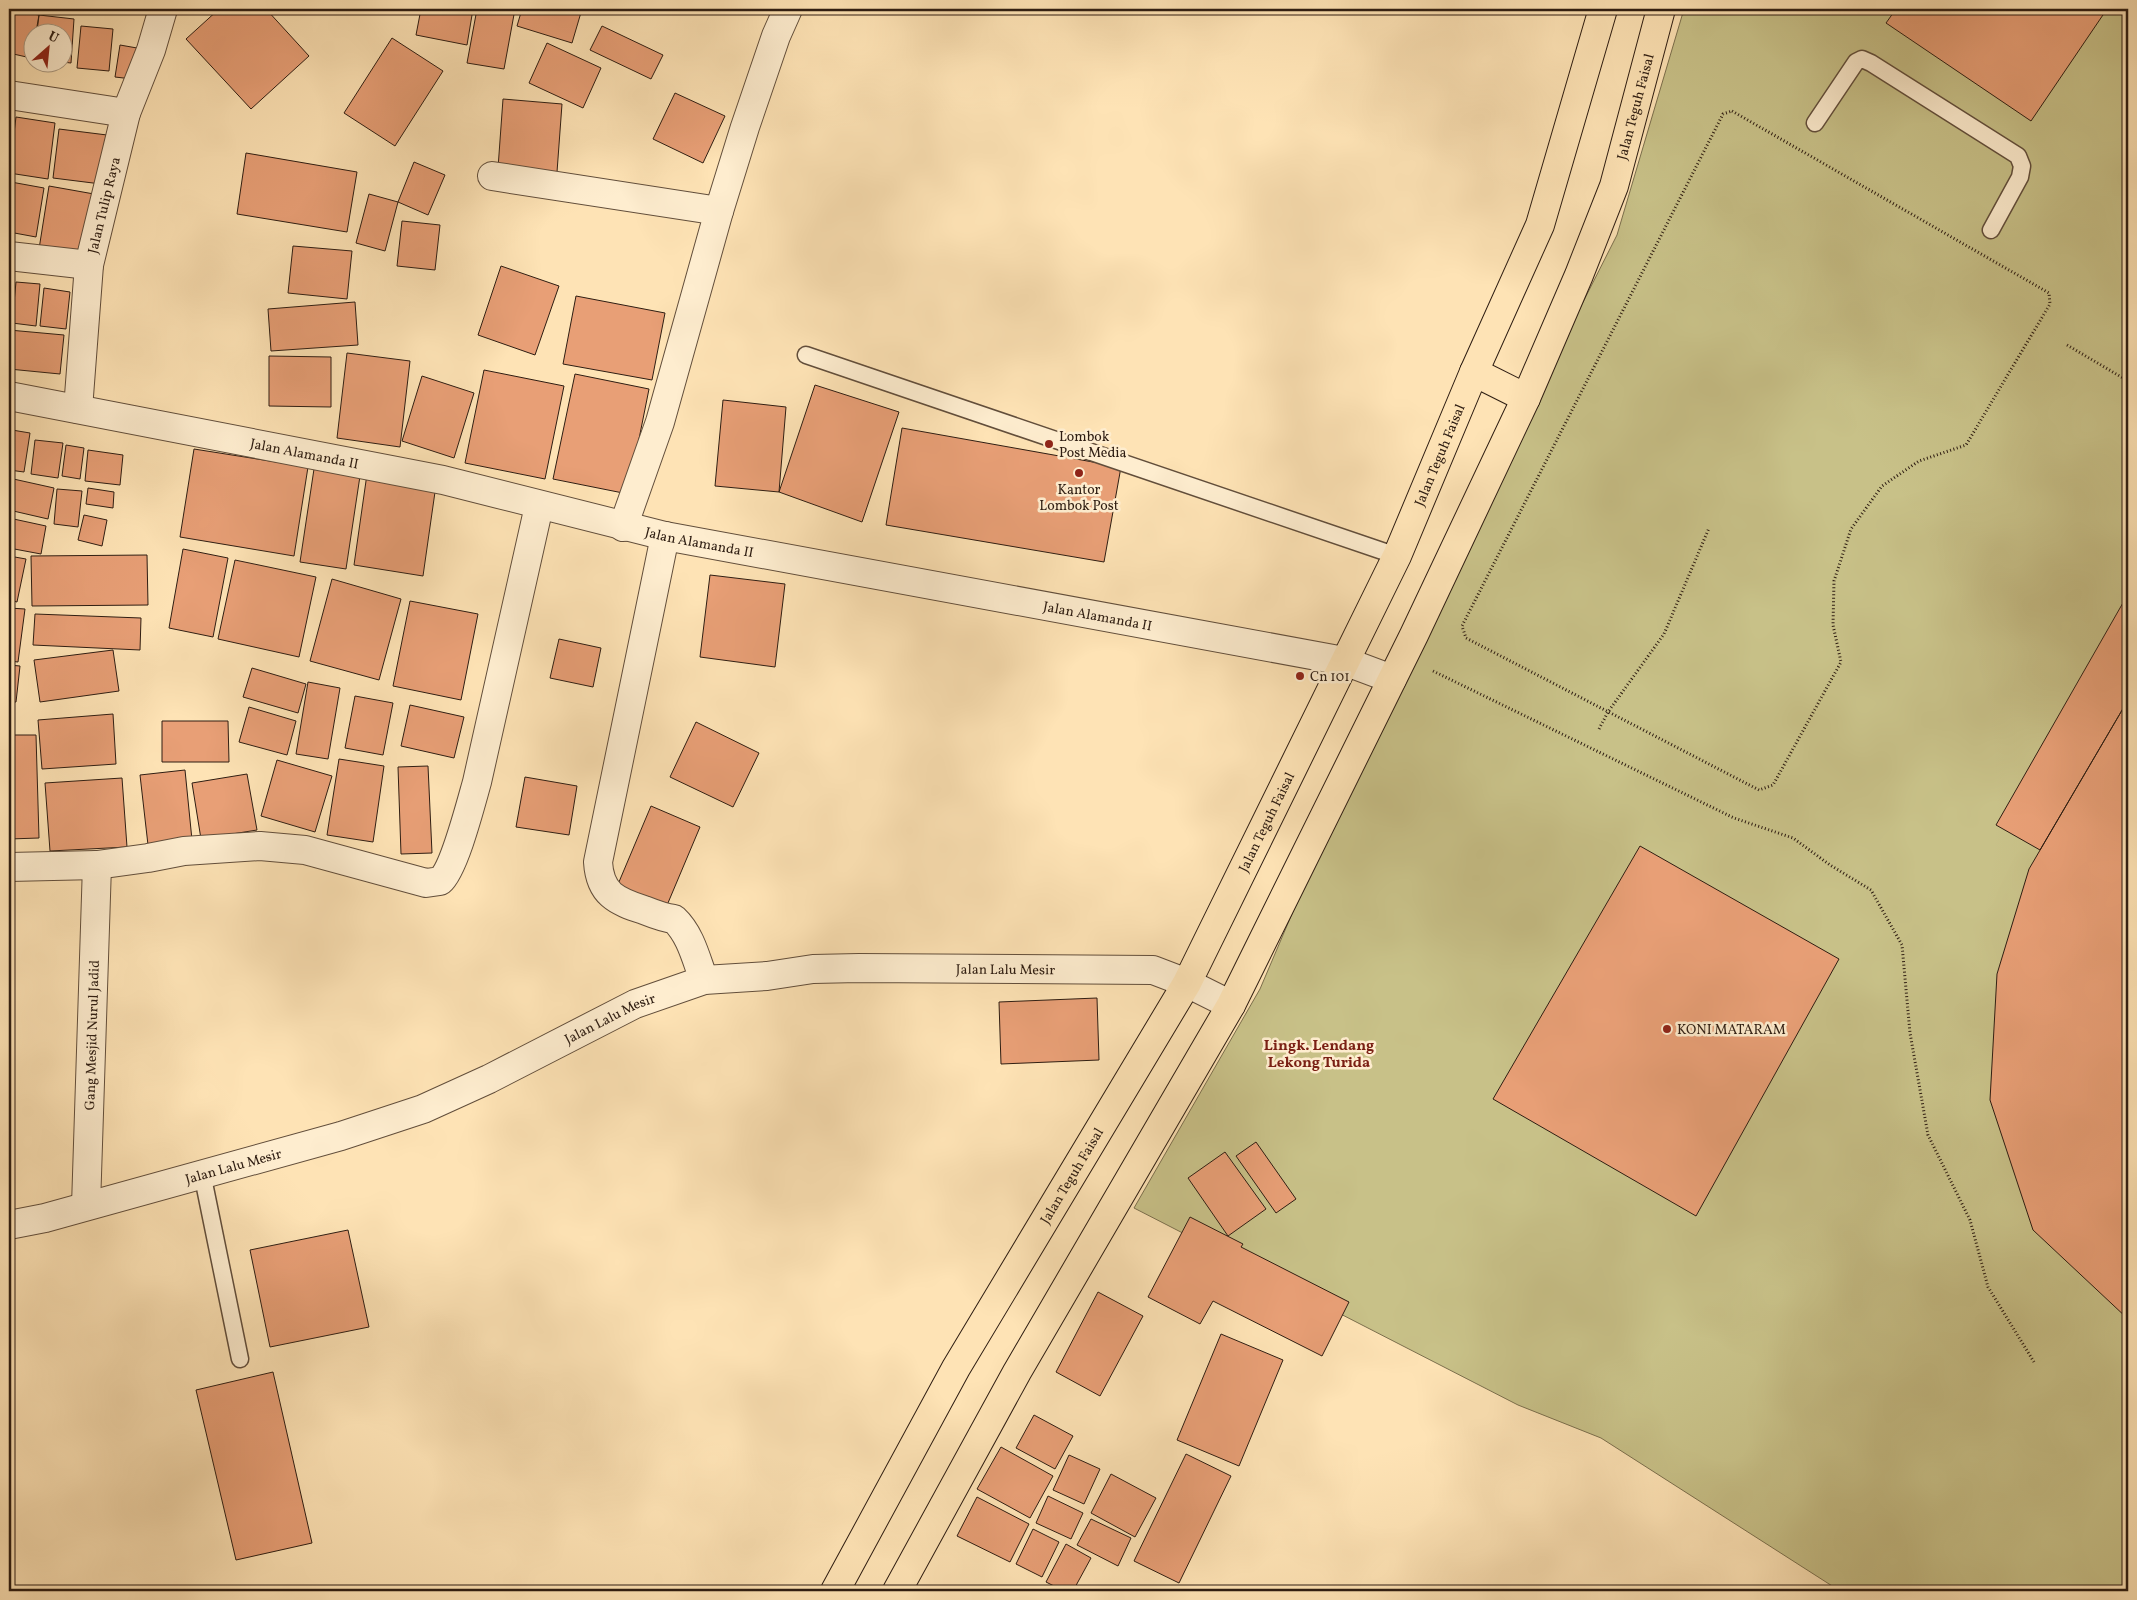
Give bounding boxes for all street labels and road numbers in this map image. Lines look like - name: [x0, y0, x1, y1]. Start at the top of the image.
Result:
- street label: Jalan Teguh Faisal: [1613, 52, 1660, 162]
- street label: Jalan Tulip Raya: [84, 155, 126, 256]
- street label: Jalan Teguh Faisal: [1411, 402, 1470, 510]
- street label: Jalan Alamanda II: [248, 435, 360, 474]
- street label: Jalan Alamanda II: [643, 523, 755, 563]
- street label: Jalan Alamanda II: [1041, 598, 1153, 636]
- street label: Jalan Teguh Faisal: [1235, 770, 1300, 876]
- street label: Gang Mesjid Nurul Jadid: [81, 959, 105, 1111]
- street label: Jalan Lalu Mesir: [956, 961, 1055, 980]
- street label: Jalan Lalu Mesir: [562, 990, 658, 1050]
- street label: Jalan Teguh Faisal: [1036, 1125, 1109, 1228]
- street label: Jalan Lalu Mesir: [183, 1145, 284, 1190]

